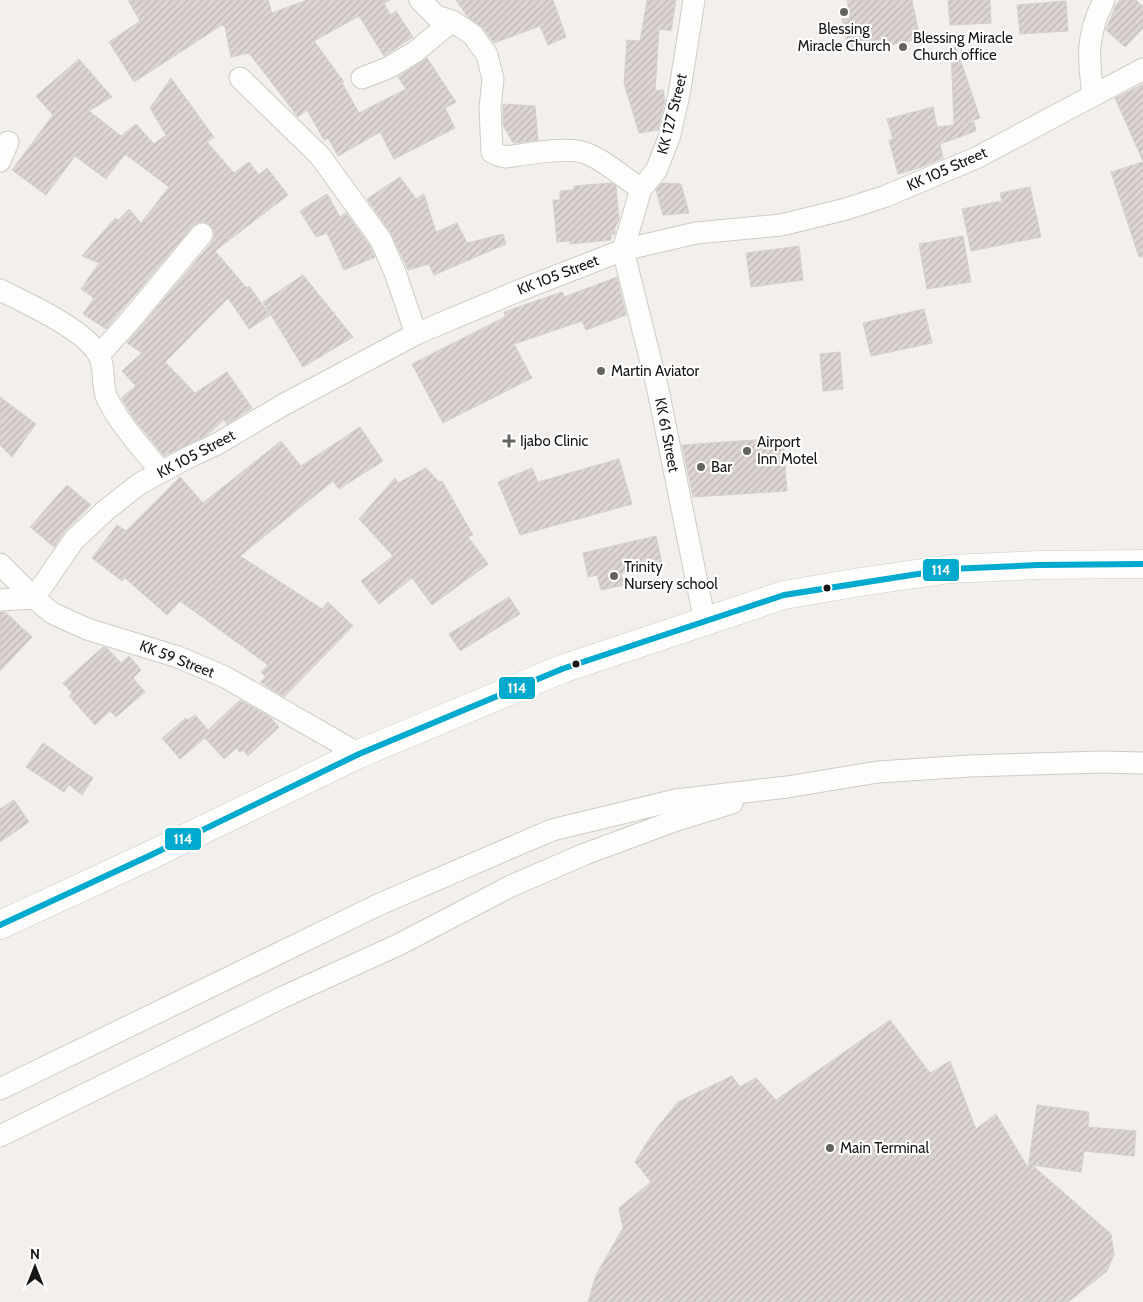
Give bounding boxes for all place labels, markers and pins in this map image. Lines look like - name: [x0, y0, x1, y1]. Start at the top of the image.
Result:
- marker: Blessing Miracle Church: [838, 6, 850, 18]
- place label: Blessing Miracle Church: [797, 20, 891, 55]
- place label: Blessing Miracle Church office: [913, 29, 1013, 64]
- marker: Blessing Miracle Church office: [897, 41, 909, 53]
- place label: Martin Aviator: [611, 362, 700, 380]
- marker: Martin Aviator: [595, 365, 607, 377]
- place label: Ijabo Clinic: [520, 432, 589, 450]
- place label: Airport Inn Motel: [757, 433, 818, 468]
- marker: Ijabo Clinic: [502, 434, 516, 448]
- marker: Airport Inn Motel: [741, 445, 753, 457]
- place label: Bar: [711, 458, 732, 476]
- marker: Bar: [695, 461, 707, 473]
- place label: Trinity Nursery school: [624, 558, 718, 593]
- marker: Trinity Nursery school: [608, 570, 620, 582]
- unlabelled marker: [822, 583, 832, 593]
- unlabelled marker: [571, 659, 581, 669]
- place label: Main Terminal: [840, 1139, 929, 1157]
- marker: Main Terminal: [824, 1142, 836, 1154]

